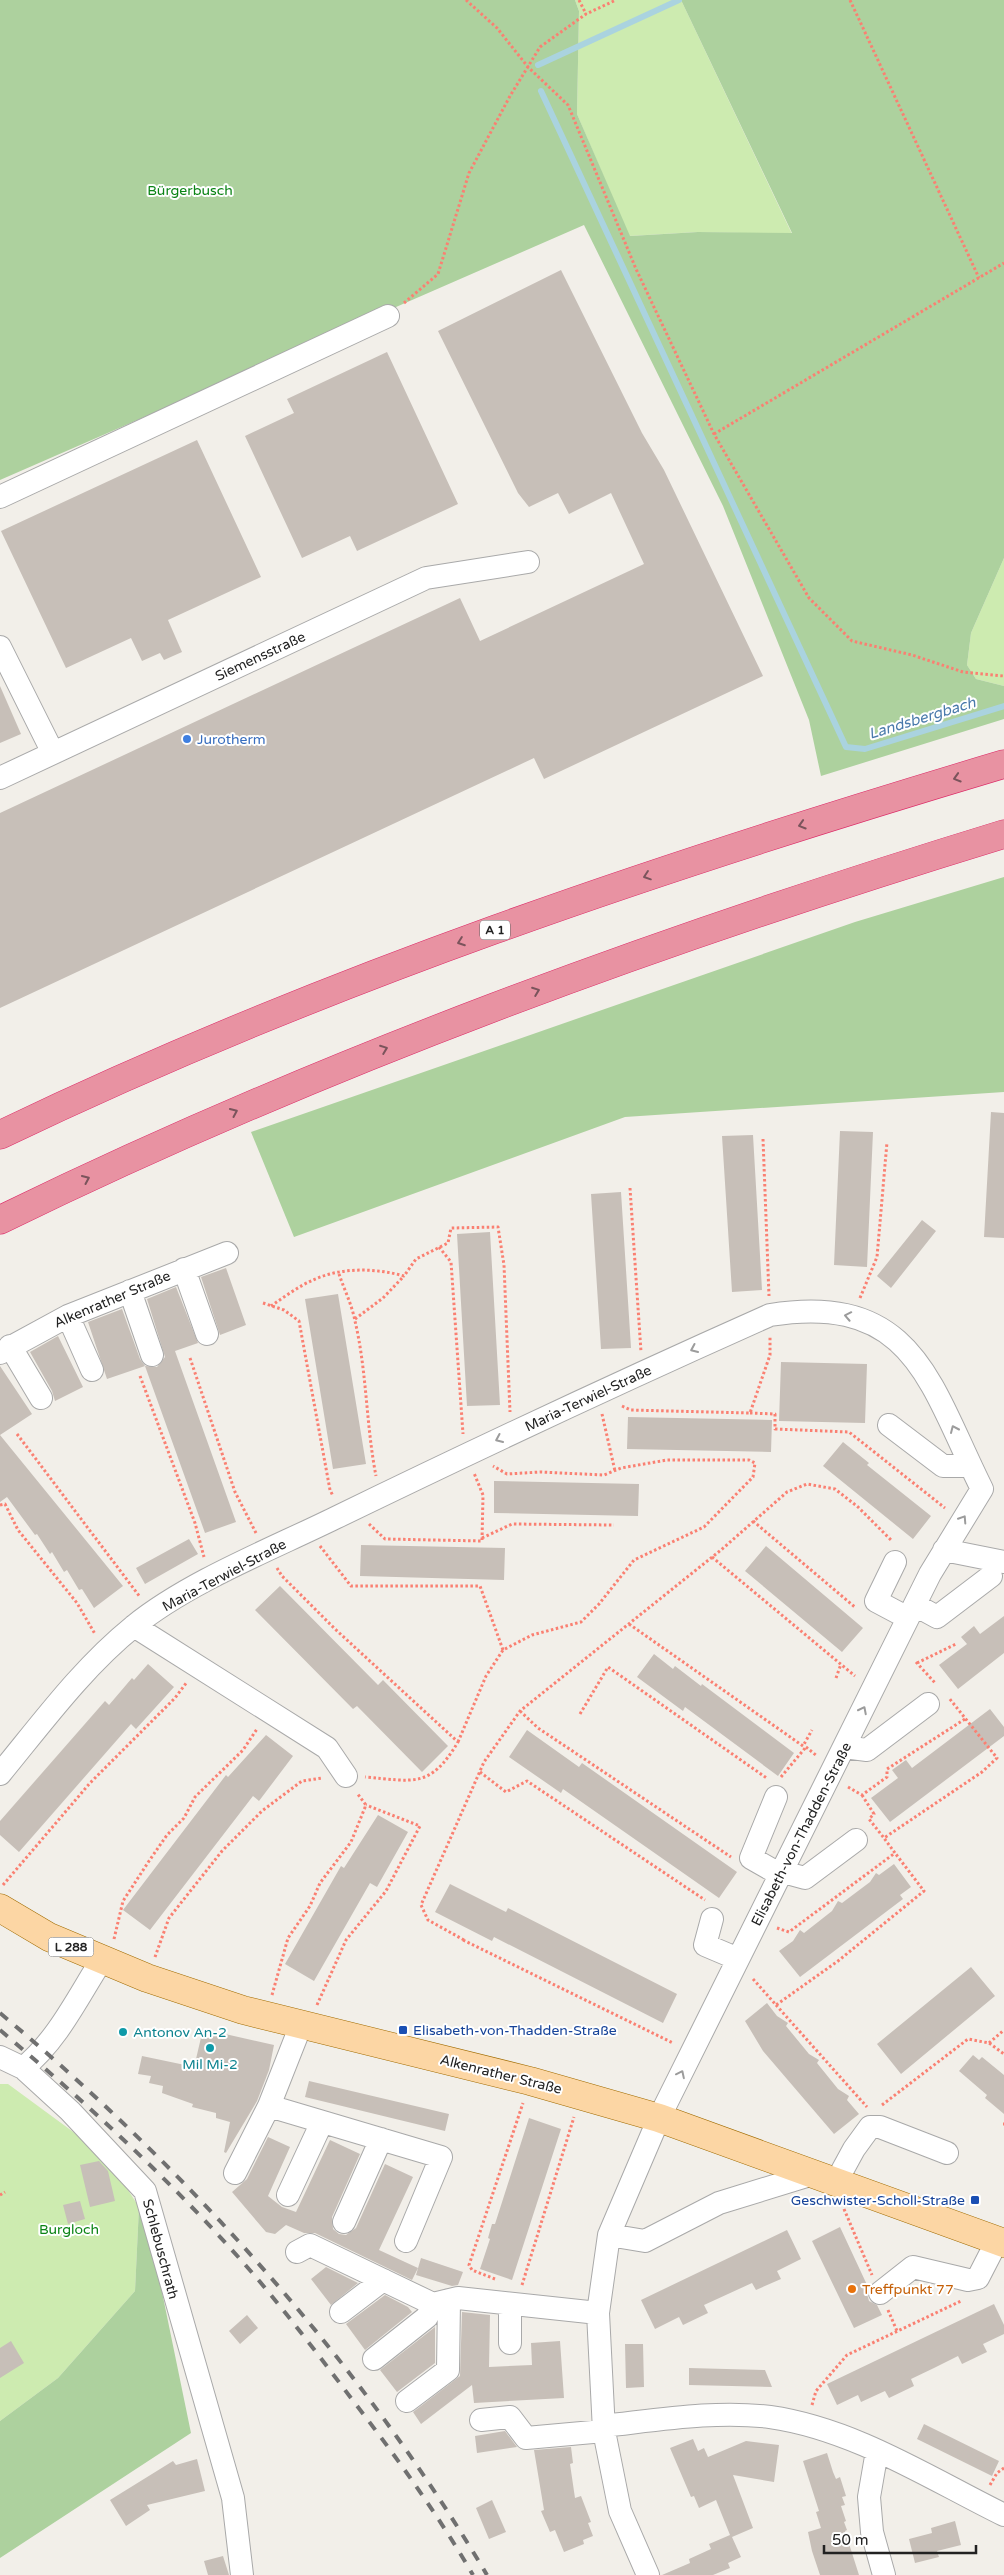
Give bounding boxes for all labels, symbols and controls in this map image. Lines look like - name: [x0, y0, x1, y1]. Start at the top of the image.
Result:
- park label: Bürgerbusch: [147, 182, 233, 199]
- street label: Siemensstraße: [212, 628, 308, 685]
- water label: Landsbergbach: [866, 693, 978, 743]
- place label: Jurotherm: [197, 731, 266, 748]
- marker: Jurotherm: [181, 733, 193, 745]
- one-way arrow: [954, 772, 962, 782]
- one-way arrow: [798, 820, 807, 830]
- one-way arrow: [644, 870, 652, 880]
- road number: A 1: [480, 920, 510, 940]
- one-way arrow: [458, 936, 466, 946]
- one-way arrow: [531, 987, 539, 997]
- one-way arrow: [379, 1045, 388, 1056]
- one-way arrow: [229, 1108, 238, 1119]
- one-way arrow: [81, 1175, 90, 1185]
- street label: Alkenrather Straße: [51, 1267, 173, 1332]
- one-way arrow: [844, 1311, 853, 1322]
- one-way arrow: [690, 1342, 699, 1353]
- street label: Maria-Terwiel-Straße: [522, 1362, 654, 1435]
- one-way arrow: [950, 1425, 961, 1434]
- one-way arrow: [495, 1433, 504, 1443]
- one-way arrow: [956, 1516, 966, 1525]
- street label: Maria-Terwiel-Straße: [159, 1536, 289, 1615]
- one-way arrow: [857, 1706, 867, 1715]
- street label: Elisabeth-von-Thadden-Straße: [748, 1740, 855, 1929]
- road number: L 288: [48, 1938, 94, 1956]
- place label: Elisabeth-von-Thadden-Straße: [413, 2022, 617, 2039]
- place label: Antonov An-2: [133, 2024, 227, 2041]
- marker: Elisabeth-von-Thadden-Straße: [397, 2024, 409, 2036]
- marker: Antonov An-2: [117, 2026, 129, 2038]
- marker: Mil Mi-2: [204, 2042, 216, 2054]
- street label: Alkenrather Straße: [438, 2051, 564, 2098]
- place label: Mil Mi-2: [182, 2056, 238, 2073]
- one-way arrow: [675, 2070, 685, 2079]
- place label: Geschwister-Scholl-Straße: [791, 2192, 965, 2209]
- marker: Geschwister-Scholl-Straße: [969, 2194, 981, 2206]
- street label: Schlebuschrath: [139, 2197, 182, 2301]
- park label: Burgloch: [39, 2221, 99, 2238]
- place label: Treffpunkt 77: [862, 2281, 954, 2298]
- marker: Treffpunkt 77: [846, 2283, 858, 2295]
- scale bar: [824, 2522, 976, 2554]
- text: 50 m: [832, 2531, 869, 2549]

